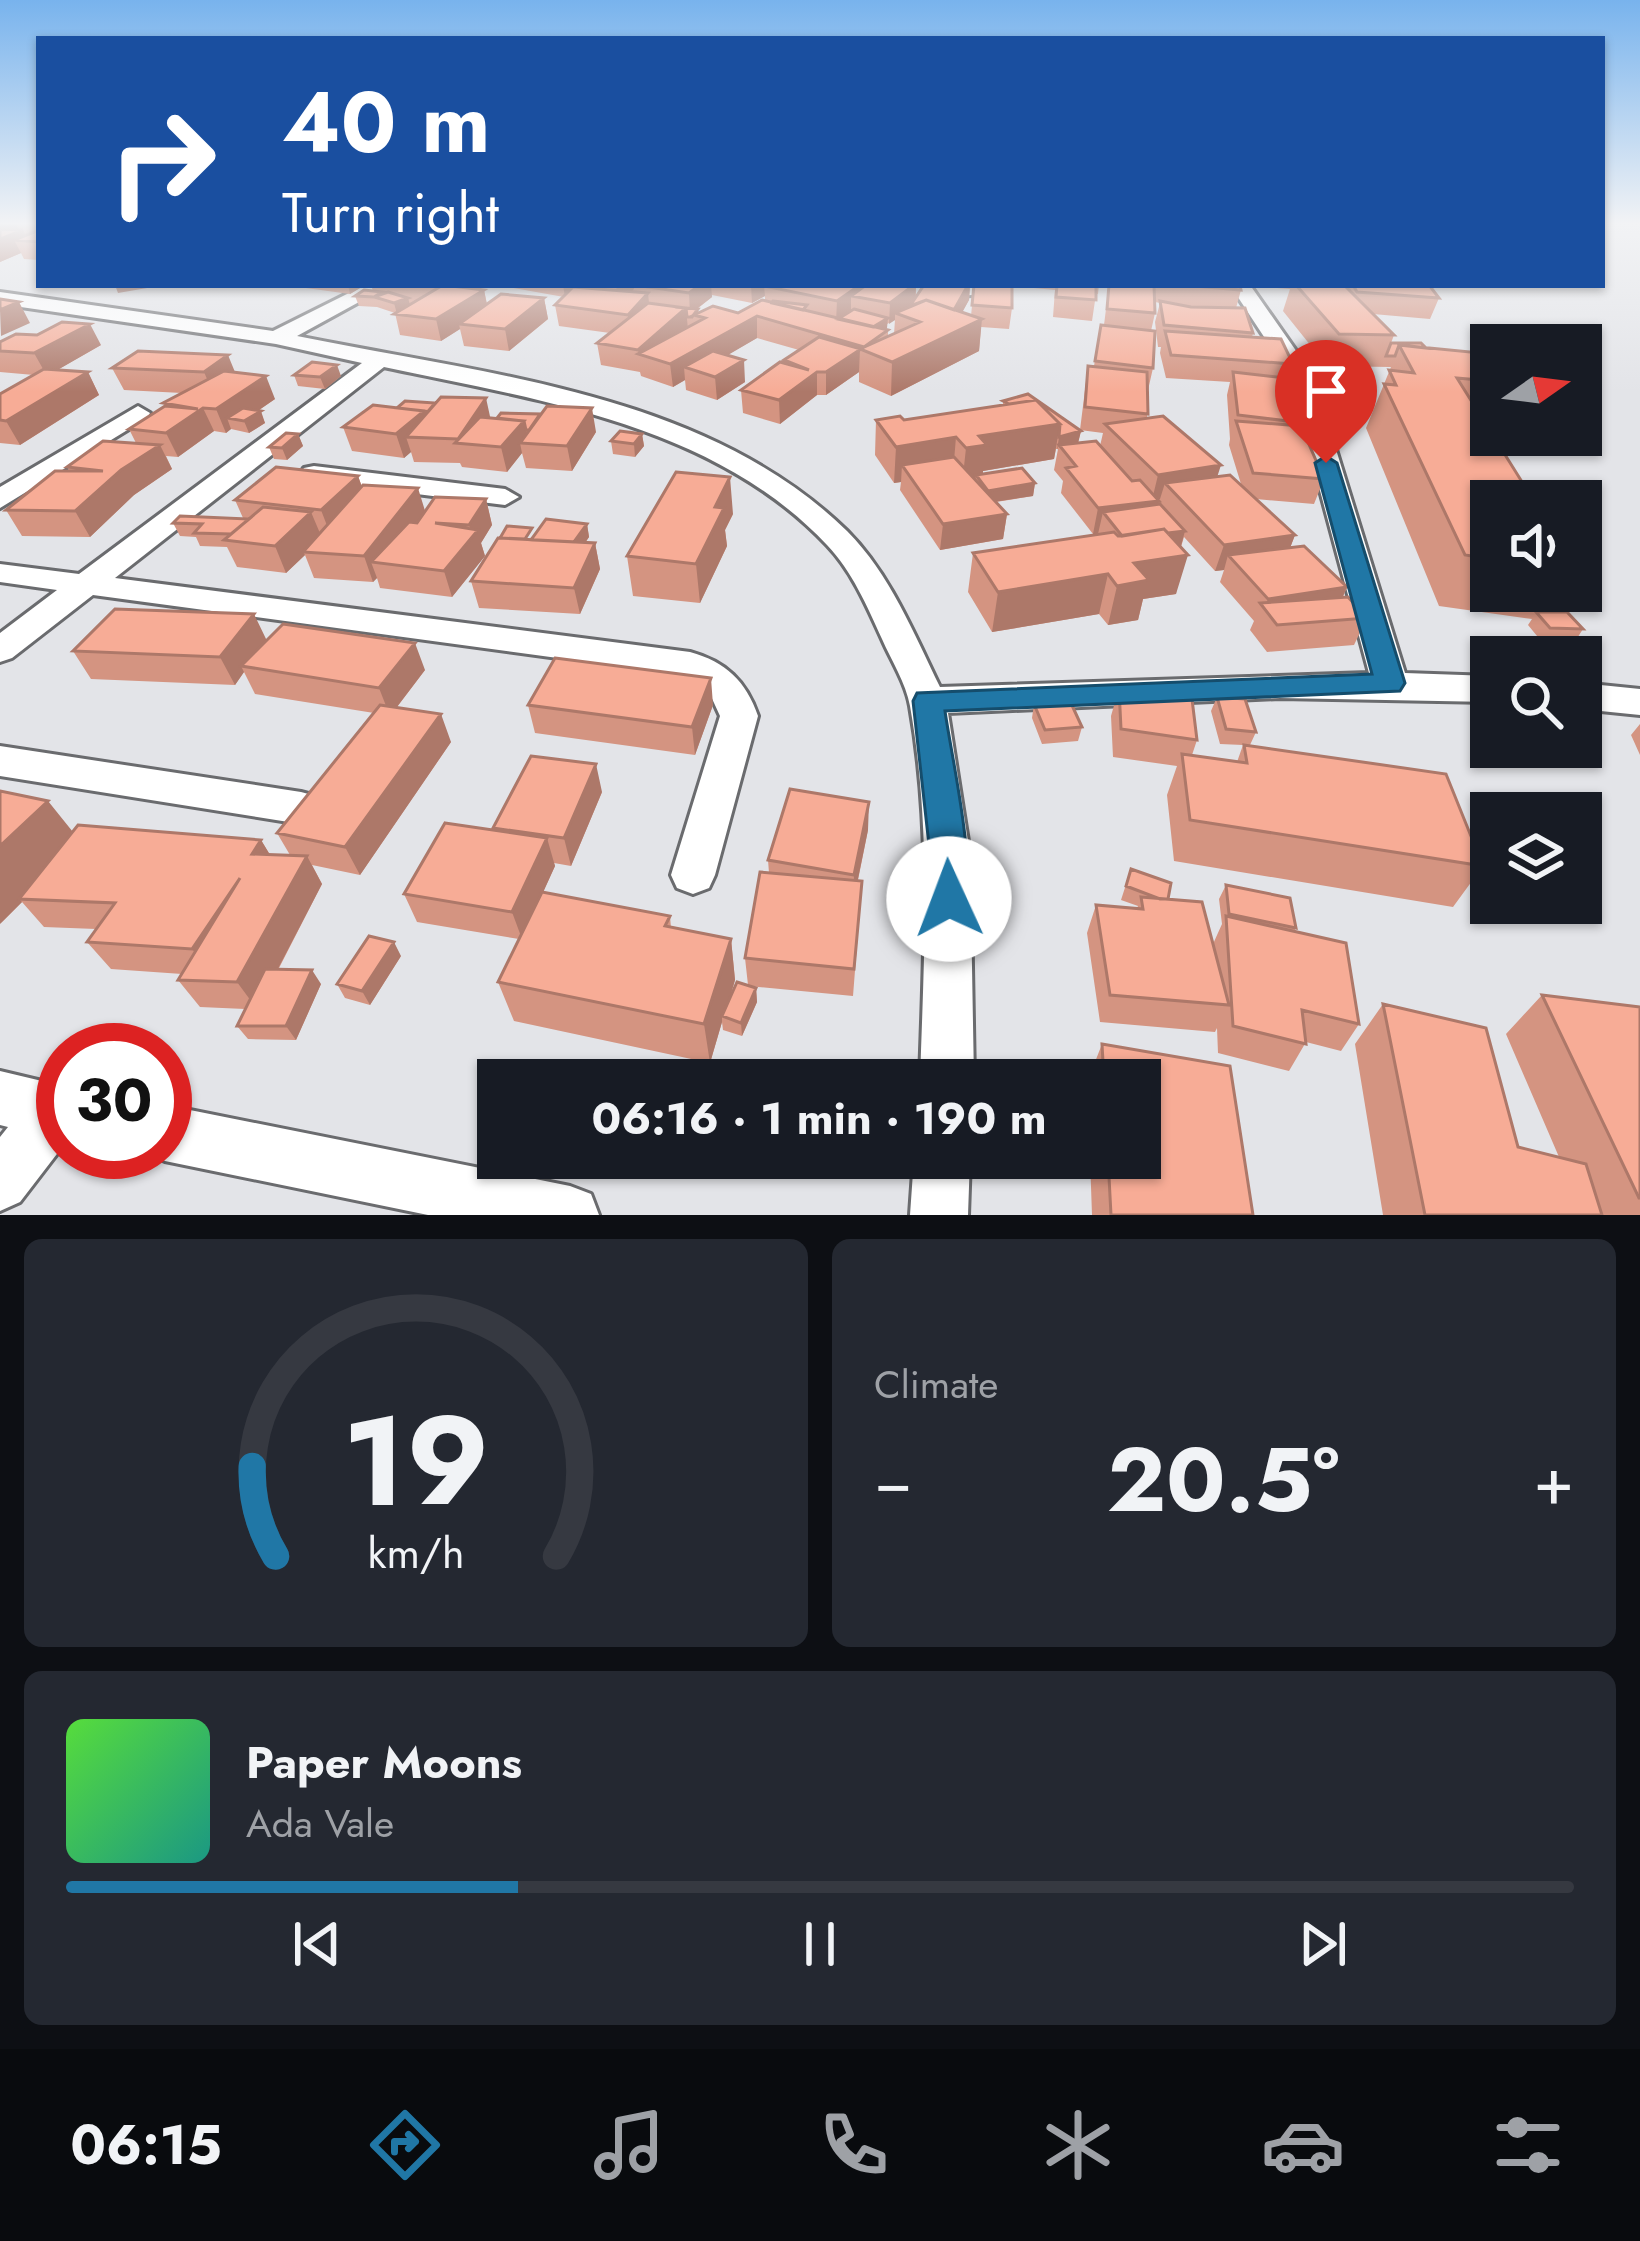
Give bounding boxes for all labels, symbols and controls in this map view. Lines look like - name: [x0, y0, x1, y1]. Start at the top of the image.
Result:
- text: 40 m: [282, 62, 490, 184]
- icon: right: [84, 84, 240, 240]
- text: Turn right: [282, 174, 499, 252]
- north arrow: [1470, 324, 1602, 456]
- map controls: [1470, 324, 1602, 924]
- pin: [1275, 340, 1377, 463]
- icon: arrive: [1293, 358, 1359, 424]
- button: sound: [1470, 480, 1602, 612]
- button: search: [1470, 636, 1602, 768]
- button: layers: [1470, 792, 1602, 924]
- position arrow: [886, 836, 1012, 962]
- speed limit sign: 30: [36, 1023, 192, 1179]
- text: 06:16 · 1 min · 190 m: [591, 1086, 1047, 1151]
- text: Climate: [874, 1356, 998, 1413]
- text: 19: [342, 1371, 490, 1552]
- text: 20.5°: [1107, 1415, 1339, 1545]
- text: −: [874, 1433, 913, 1529]
- text: +: [1533, 1433, 1574, 1529]
- text: km/h: [368, 1522, 464, 1584]
- text: Paper Moons: [246, 1730, 522, 1795]
- text: Ada Vale: [246, 1795, 394, 1852]
- icon: previous: [284, 1911, 350, 1977]
- icon: pause: [787, 1911, 853, 1977]
- icon: next: [1290, 1911, 1356, 1977]
- icon: directions: [363, 2103, 447, 2187]
- icon: music: [587, 2103, 671, 2187]
- icon: phone: [812, 2103, 896, 2187]
- icon: climate: [1036, 2103, 1120, 2187]
- icon: car: [1261, 2103, 1345, 2187]
- icon: filters: [1486, 2103, 1570, 2187]
- text: 06:15: [70, 2106, 222, 2184]

